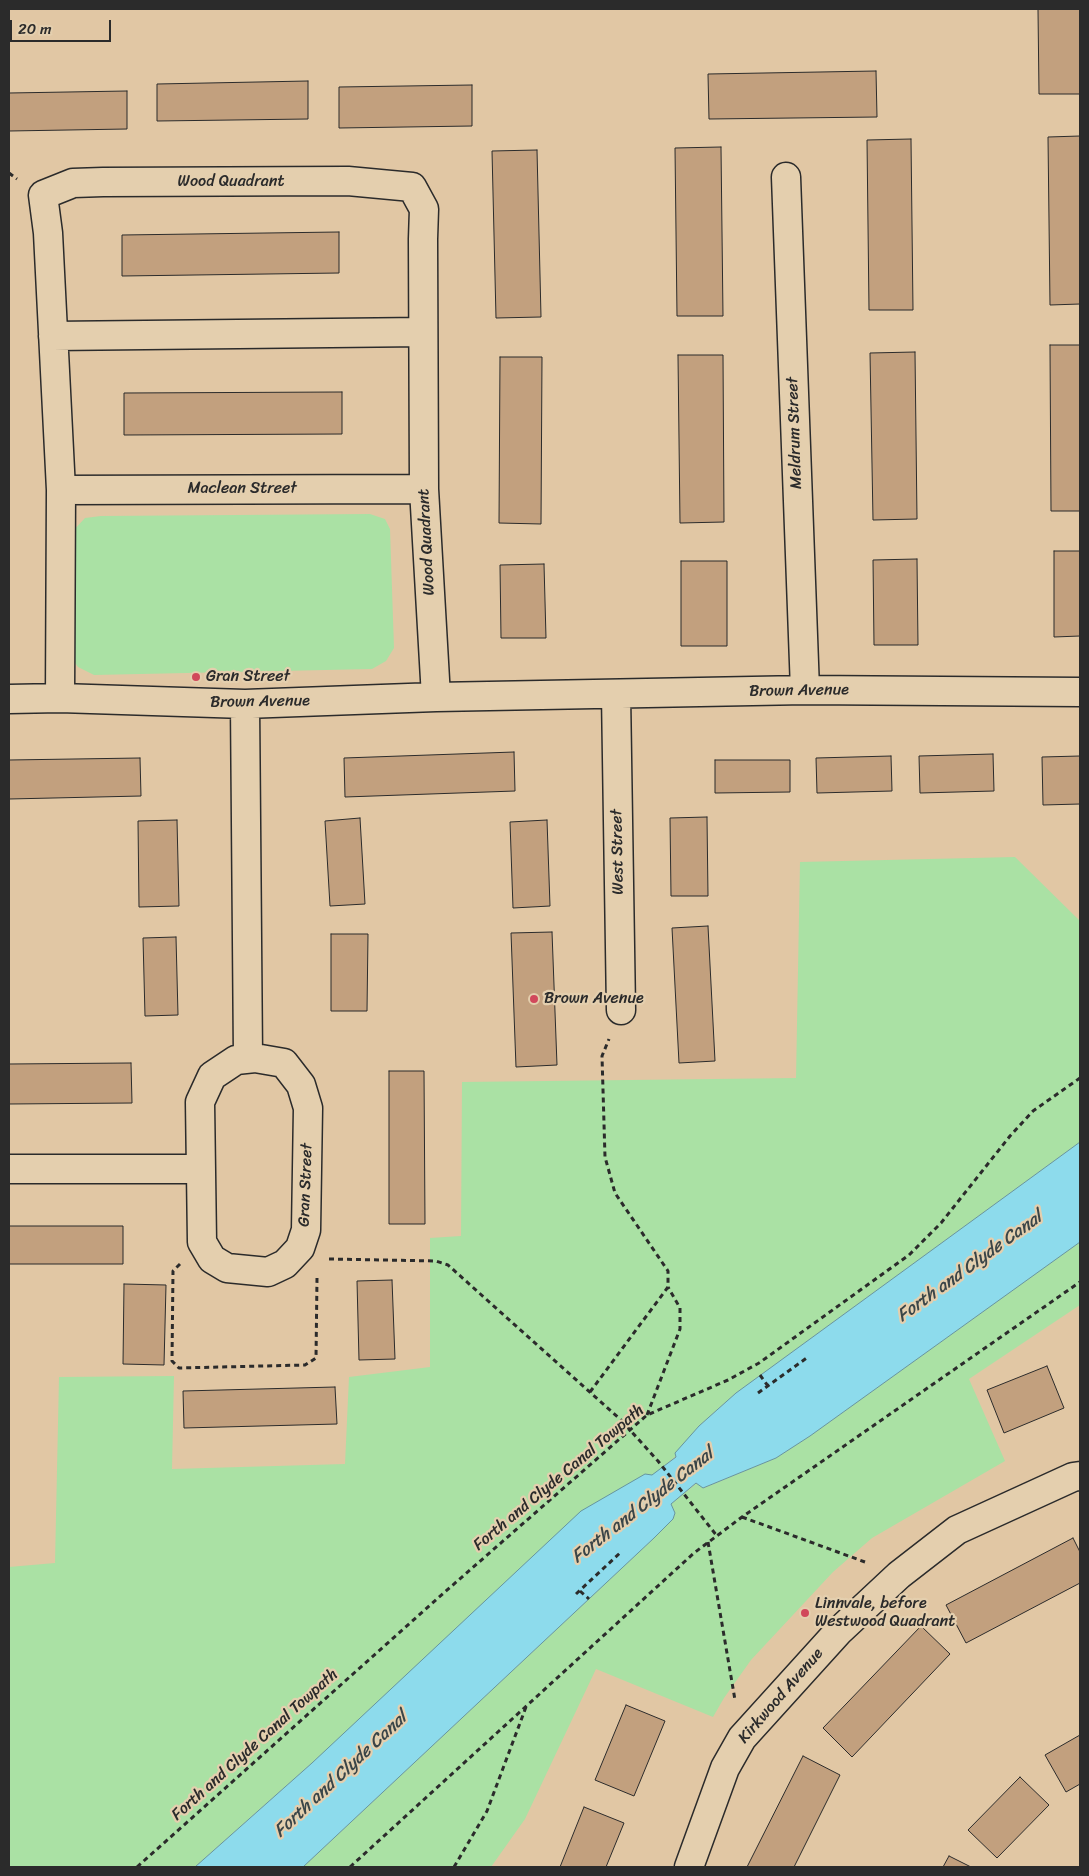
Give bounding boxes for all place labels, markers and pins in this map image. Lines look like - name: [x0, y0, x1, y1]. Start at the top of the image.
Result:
- place label: Gran Street: [206, 667, 290, 687]
- marker: Gran Street: [190, 671, 202, 683]
- place label: Brown Avenue: [544, 989, 644, 1009]
- marker: Brown Avenue: [528, 993, 540, 1005]
- place label: Linnvale, before Westwood Quadrant: [815, 1594, 955, 1632]
- marker: Linnvale, before Westwood Quadrant: [799, 1607, 811, 1619]

